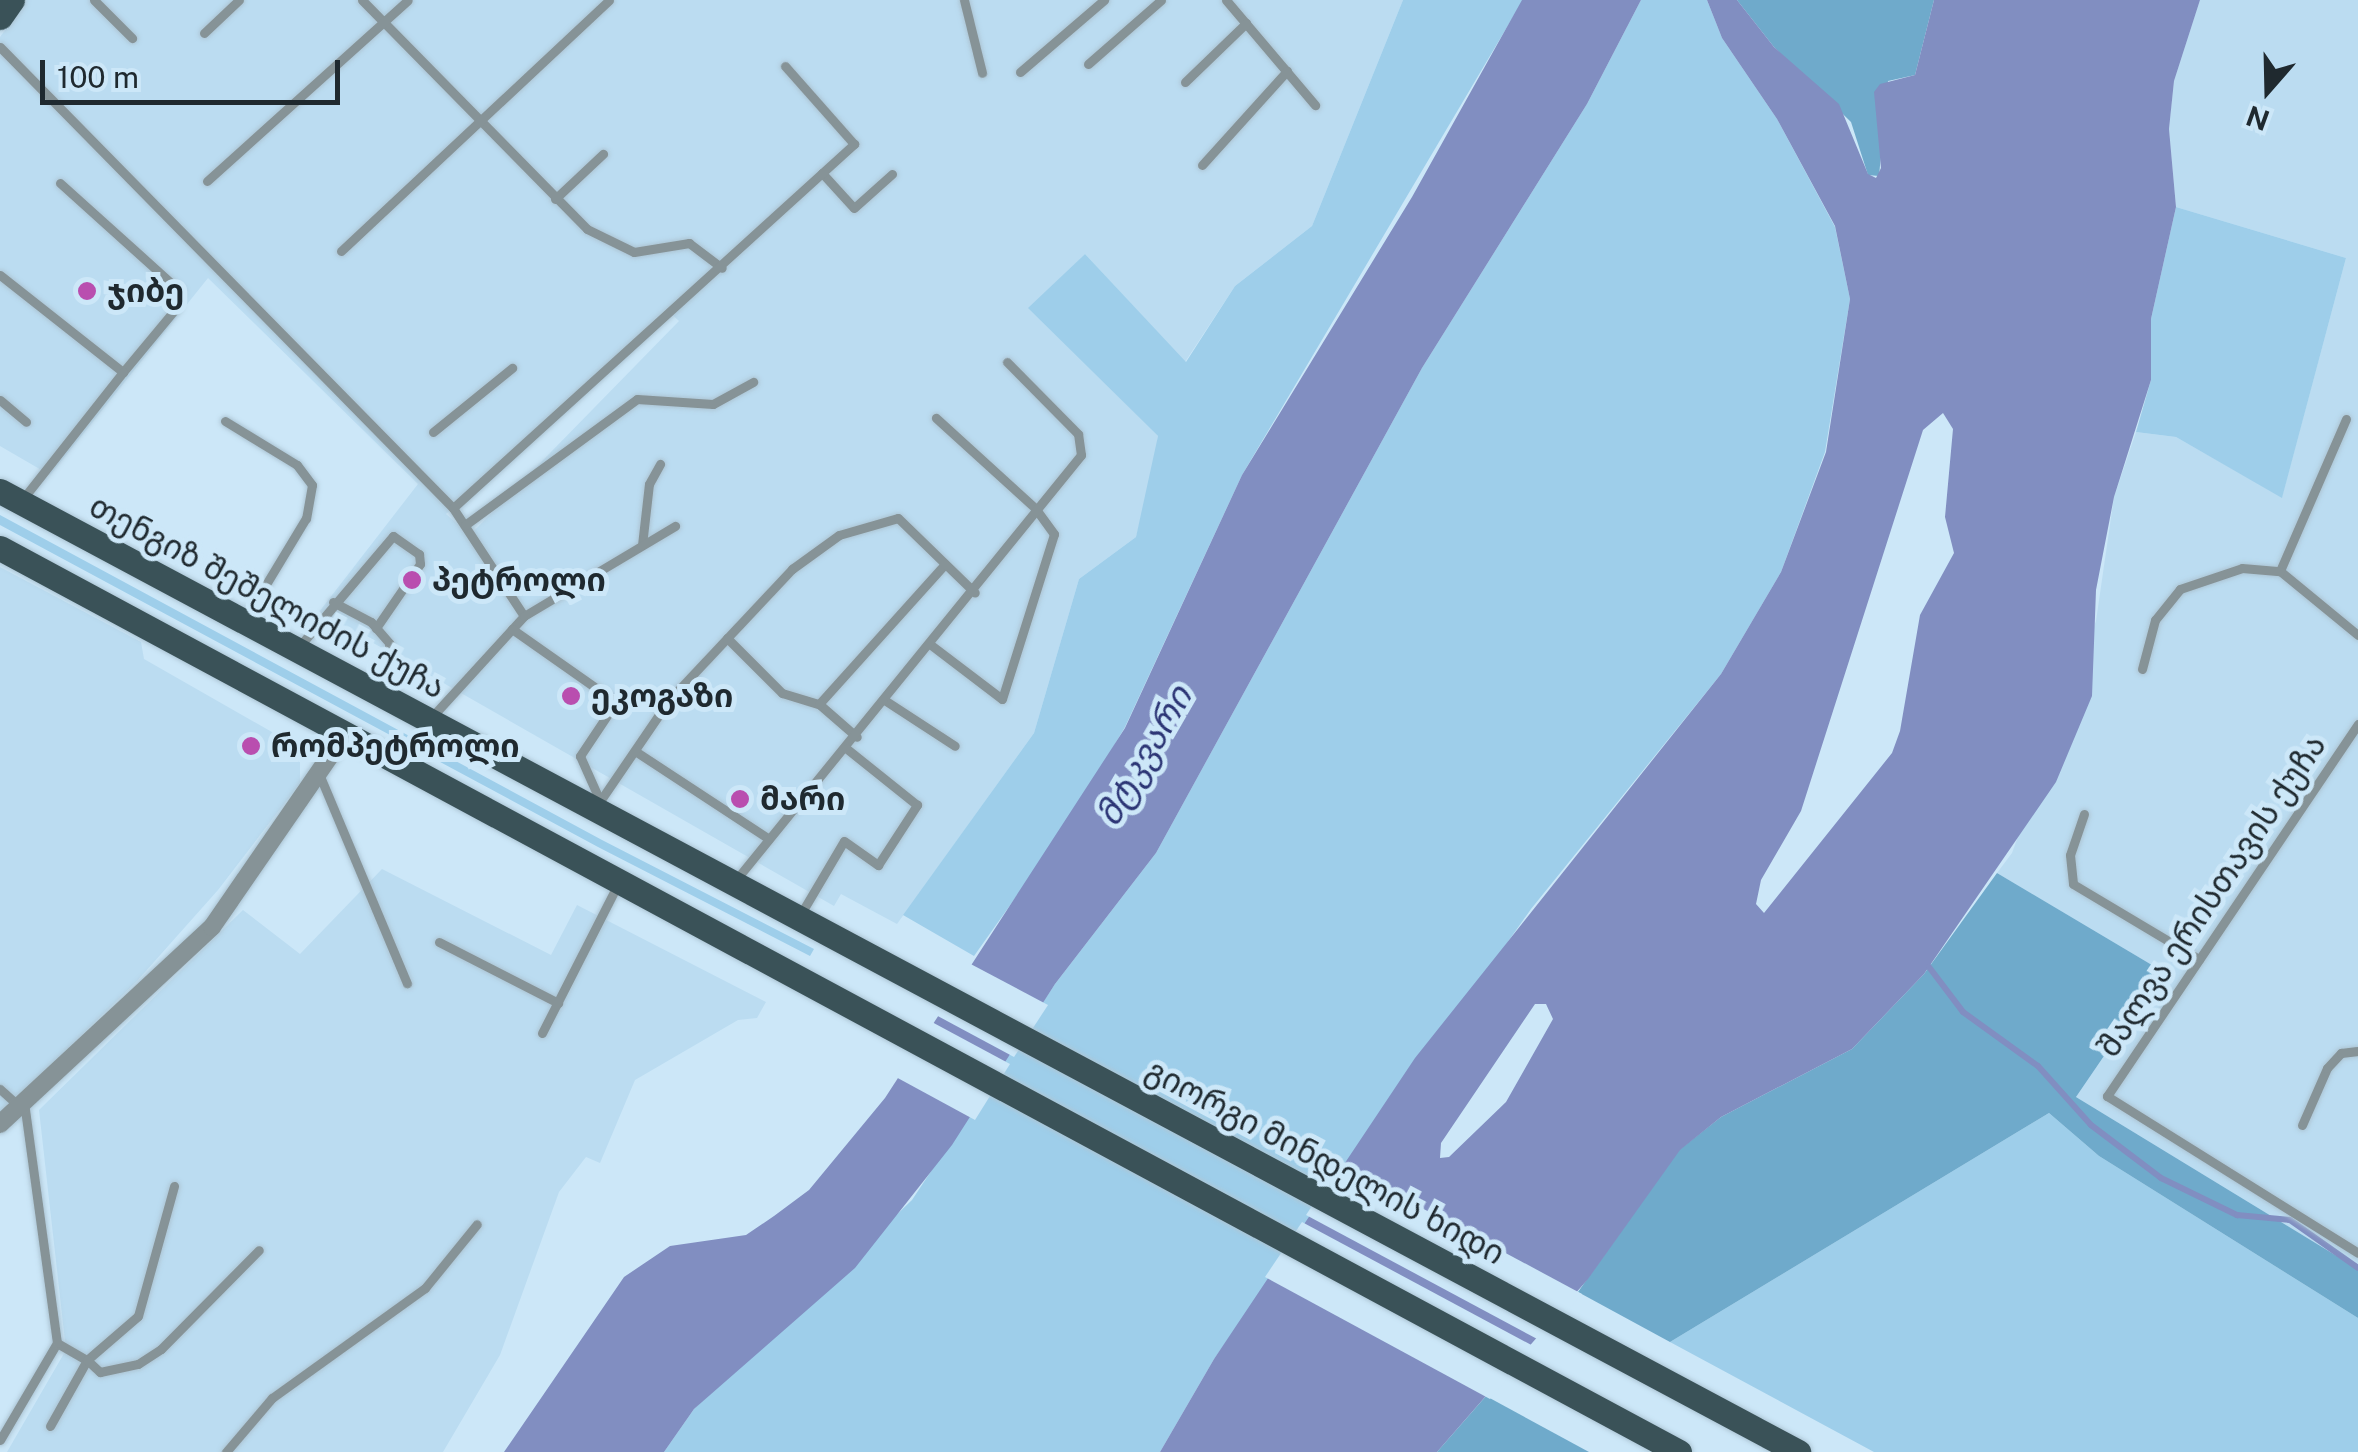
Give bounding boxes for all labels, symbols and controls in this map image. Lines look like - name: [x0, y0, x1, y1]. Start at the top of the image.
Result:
- scale bar: [45, 40, 345, 102]
- north arrow: [2218, 40, 2318, 140]
- text: 100 m: [57, 59, 139, 95]
- text: N: [2242, 99, 2274, 138]
- place label: ჯიბე: [107, 272, 184, 310]
- marker: ჯიბე: [76, 280, 98, 302]
- street label: თენგიზ შეშელიძის ქუჩა: [83, 487, 451, 707]
- place label: პეტროლი: [432, 561, 606, 599]
- marker: პეტროლი: [401, 569, 423, 591]
- place label: ეკოგაზი: [591, 677, 733, 715]
- water label: მტკვარი: [1087, 679, 1201, 833]
- marker: ეკოგაზი: [560, 685, 582, 707]
- place label: რომპეტროლი: [271, 727, 520, 765]
- street label: შალვა ერისთავის ქუჩა: [2090, 727, 2334, 1065]
- marker: რომპეტროლი: [240, 735, 262, 757]
- place label: მარი: [760, 780, 845, 818]
- marker: მარი: [729, 788, 751, 810]
- street label: გიორგი მინდელის ხიდი: [1139, 1051, 1511, 1273]

